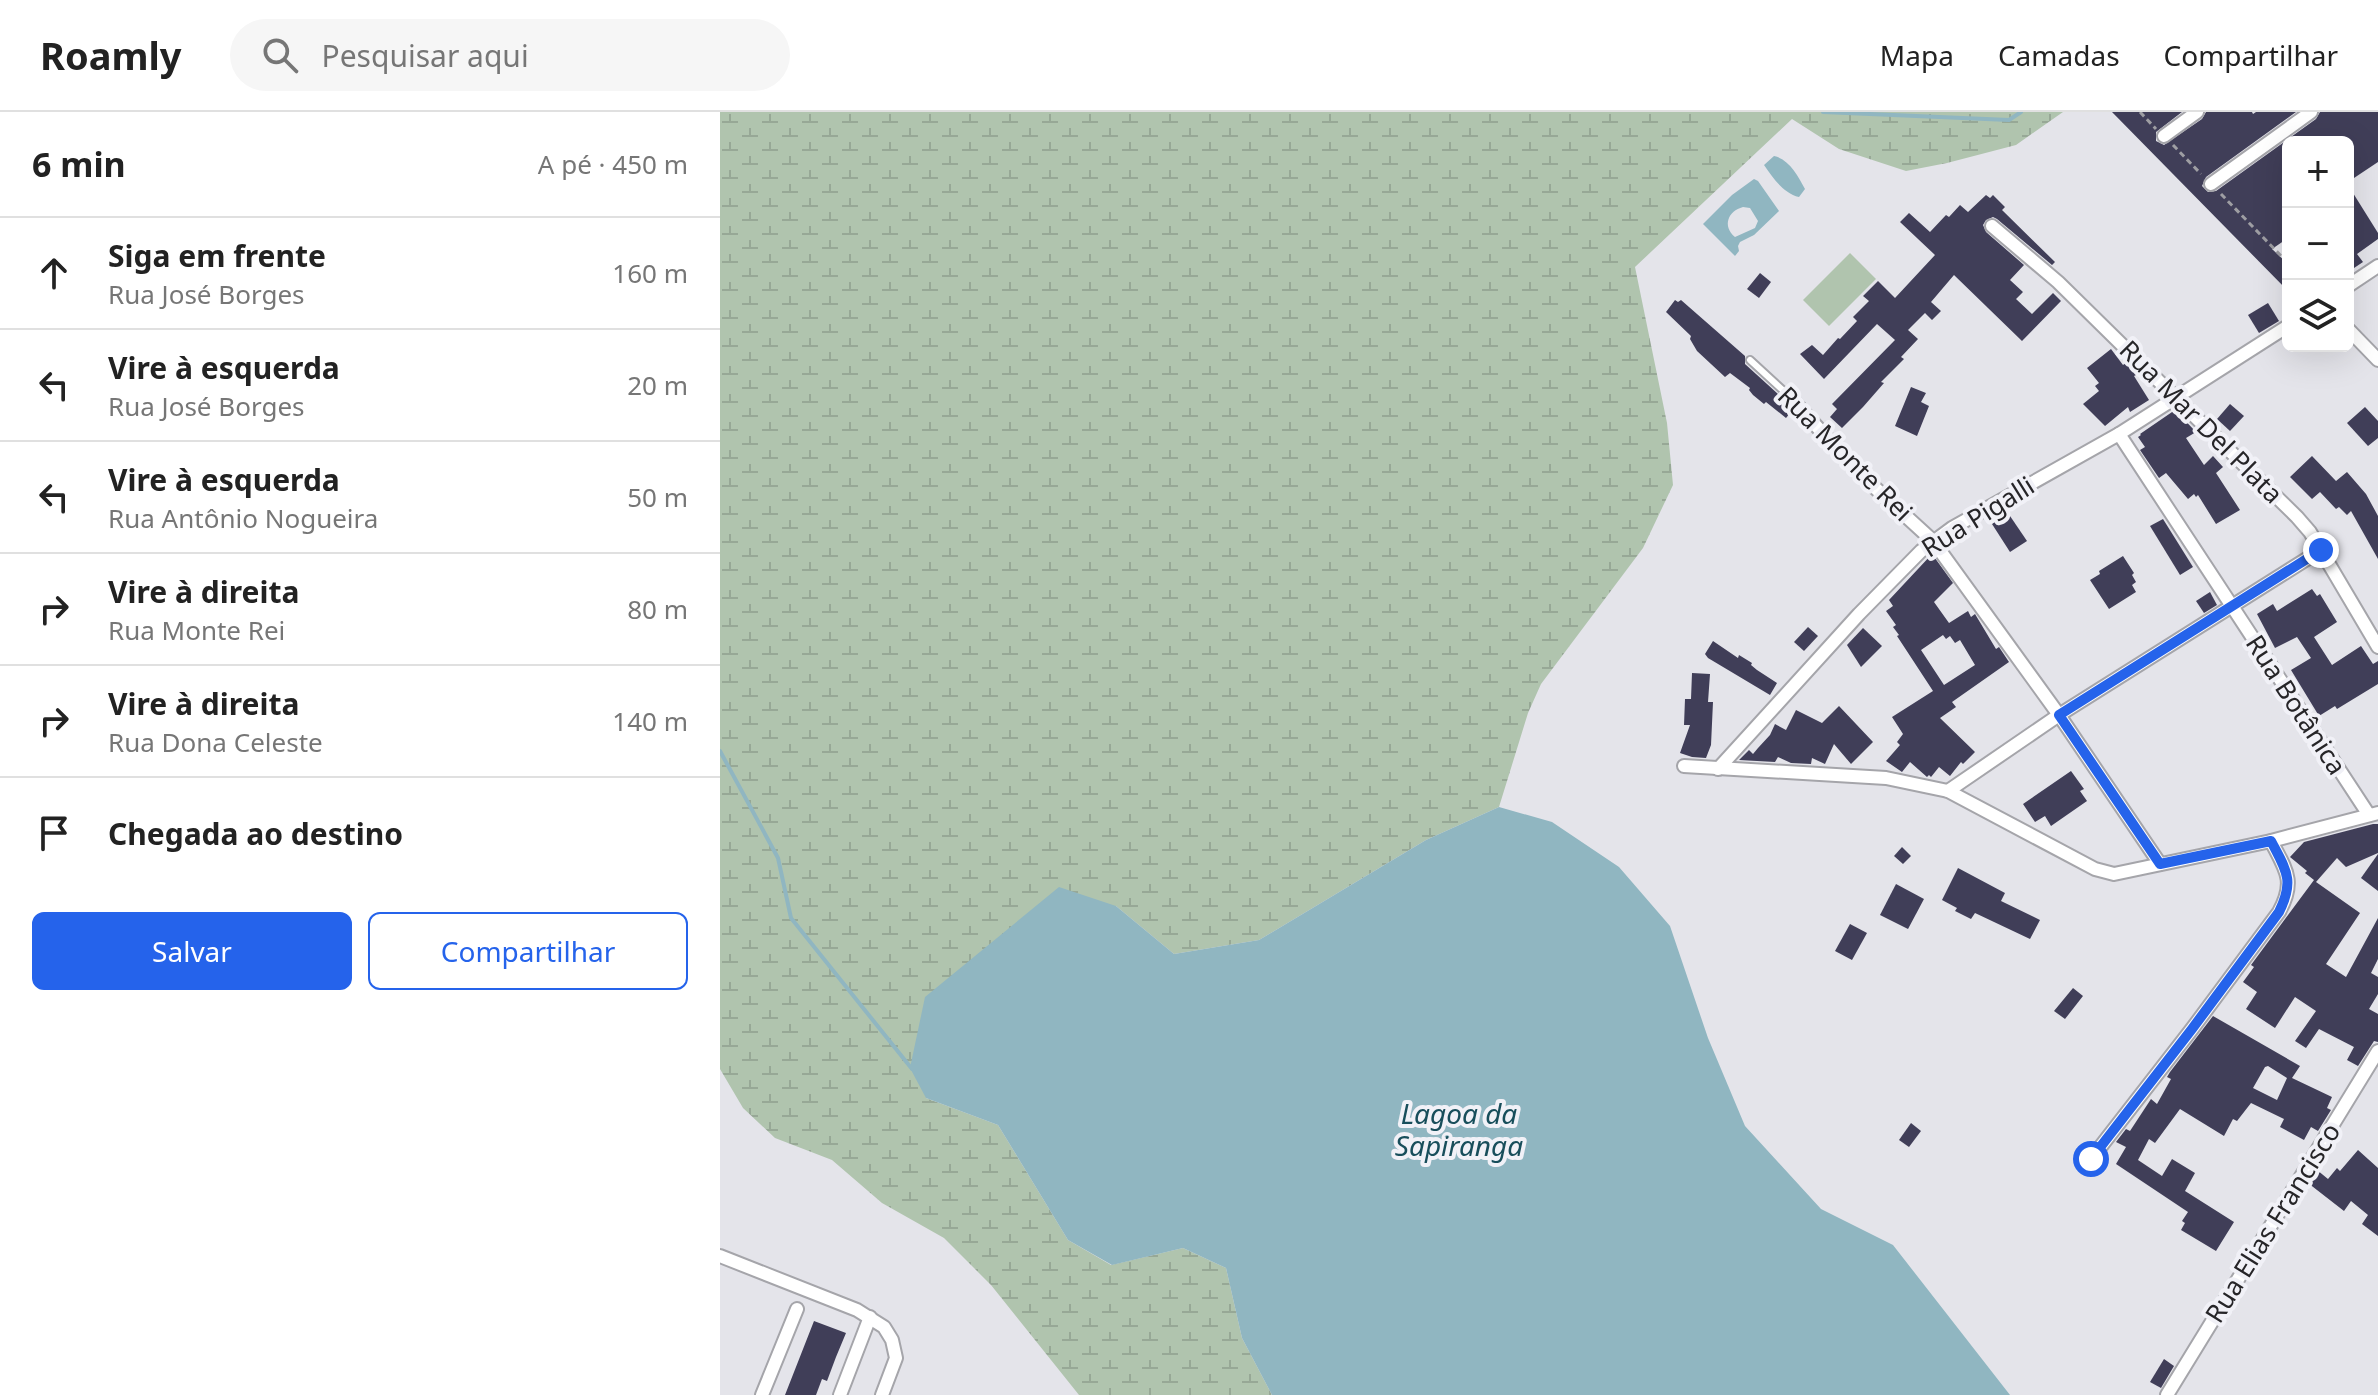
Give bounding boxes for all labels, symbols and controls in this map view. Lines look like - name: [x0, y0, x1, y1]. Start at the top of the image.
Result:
- search box: [230, 19, 790, 91]
- text: Roamly: [40, 29, 182, 81]
- icon: search: [258, 33, 302, 77]
- text: Pesquisar aqui: [322, 35, 529, 76]
- text: Mapa: [1880, 36, 1954, 74]
- text: Camadas: [1998, 36, 2120, 74]
- text: Compartilhar: [2164, 36, 2338, 74]
- map controls: [2282, 136, 2354, 352]
- button: +: [2282, 136, 2354, 208]
- text: 6 min: [32, 141, 126, 187]
- text: A pé · 450 m: [538, 146, 688, 182]
- button: −: [2282, 208, 2354, 280]
- text: Siga em frente: [108, 235, 326, 276]
- icon: ahead: [32, 251, 76, 295]
- text: 160 m: [612, 255, 688, 291]
- text: Rua José Borges: [108, 276, 305, 312]
- button: layers: [2282, 280, 2354, 352]
- street label: Rua Mar Del Plata: [2112, 332, 2291, 511]
- text: Vire à esquerda: [108, 347, 340, 388]
- icon: left: [32, 363, 76, 407]
- text: 20 m: [627, 367, 688, 403]
- street label: Rua Monte Rei: [1770, 378, 1921, 529]
- text: Rua José Borges: [108, 388, 305, 424]
- text: Vire à esquerda: [108, 459, 340, 500]
- street label: Rua Pigalli: [1914, 467, 2041, 565]
- icon: left: [32, 475, 76, 519]
- text: 50 m: [627, 479, 688, 515]
- text: Rua Antônio Nogueira: [108, 500, 378, 536]
- route end: [2303, 532, 2339, 568]
- text: Vire à direita: [108, 571, 299, 612]
- icon: right: [32, 587, 76, 631]
- text: 80 m: [627, 591, 688, 627]
- text: Rua Monte Rei: [108, 612, 285, 648]
- street label: Rua Botânica: [2238, 628, 2356, 781]
- text: Vire à direita: [108, 683, 299, 724]
- icon: right: [32, 699, 76, 743]
- text: 140 m: [612, 703, 688, 739]
- text: Rua Dona Celeste: [108, 724, 323, 760]
- icon: arrive: [32, 811, 76, 855]
- text: Chegada ao destino: [108, 813, 403, 854]
- button: Salvar: [32, 912, 352, 990]
- button: Compartilhar: [368, 912, 688, 990]
- water label: Lagoa da Sapiranga: [1395, 1094, 1523, 1164]
- street label: Rua Elias Francisco: [2196, 1116, 2348, 1329]
- route start: [2073, 1141, 2109, 1177]

